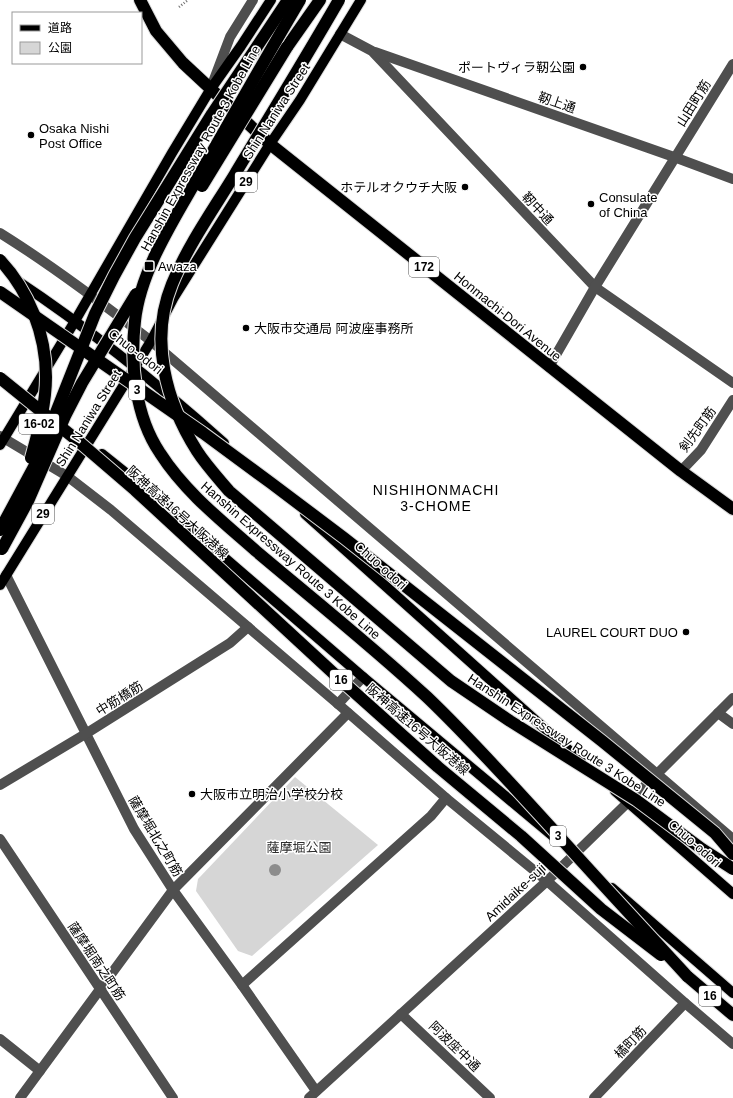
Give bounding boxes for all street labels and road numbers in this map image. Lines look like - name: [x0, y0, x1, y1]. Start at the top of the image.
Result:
- street label: Hanshin Expressway Route 3 Kobe Line: [137, 43, 263, 254]
- street label: Shin Naniwa Street: [240, 60, 313, 162]
- street label: 山田町筋: [673, 77, 714, 129]
- street label: 靭上通: [536, 89, 578, 116]
- road number: 29: [235, 172, 257, 192]
- street label: 靭中通: [519, 189, 556, 228]
- road number: 172: [409, 257, 439, 277]
- street label: Honmachi-Dori Avenue: [451, 269, 564, 364]
- street label: Chuo-odori: [106, 326, 166, 377]
- street label: Shin Naniwa Street: [53, 367, 124, 469]
- road number: 3: [129, 380, 145, 400]
- street label: 剣先町筋: [676, 404, 719, 455]
- road number: 16-02: [19, 414, 59, 434]
- street label: 阪神高速16号大阪港線: [124, 463, 232, 562]
- street label: Hanshin Expressway Route 3 Kobe Line: [198, 478, 383, 642]
- road number: 29: [32, 504, 54, 524]
- street label: Chuo-odori: [352, 538, 410, 593]
- road number: 16: [330, 670, 352, 690]
- street label: Hanshin Expressway Route 3 Kobe Line: [465, 671, 668, 810]
- street label: 中筋橋筋: [93, 678, 145, 719]
- street label: 阪神高速16号大阪港線: [363, 681, 472, 778]
- street label: 薩摩堀北之町筋: [126, 793, 185, 879]
- street label: Chuo-odori: [665, 817, 724, 870]
- road number: 3: [550, 826, 566, 846]
- street label: Amidaike-suji: [482, 860, 549, 924]
- street label: 薩摩堀南之町筋: [65, 919, 128, 1003]
- road number: 16: [699, 986, 721, 1006]
- street label: 阿波座中通: [426, 1018, 483, 1074]
- street label: 橘町筋: [611, 1023, 649, 1062]

